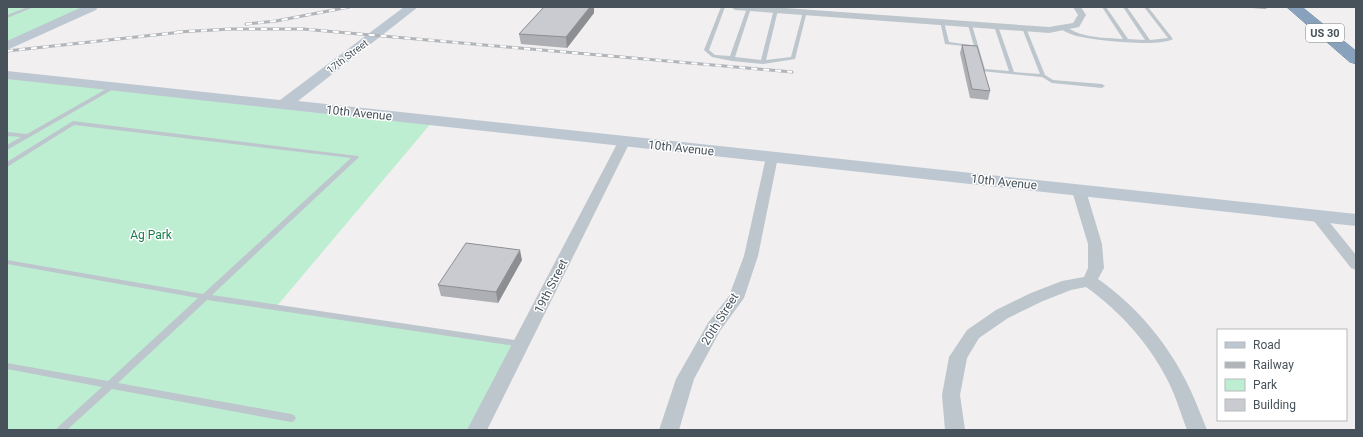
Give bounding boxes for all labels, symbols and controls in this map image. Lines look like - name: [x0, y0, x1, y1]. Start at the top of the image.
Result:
- road number: US 30: [1306, 24, 1344, 42]
- street label: 17th Street: [324, 37, 370, 76]
- street label: 10th Avenue: [325, 103, 393, 123]
- street label: 10th Avenue: [647, 138, 715, 158]
- street label: 10th Avenue: [970, 172, 1038, 192]
- park label: Ag Park: [130, 228, 173, 242]
- street label: 19th Street: [531, 257, 571, 315]
- street label: 20th Street: [699, 290, 742, 348]
- legend: [1217, 329, 1347, 421]
- text: Road: [1253, 338, 1281, 352]
- text: Railway: [1253, 358, 1294, 372]
- text: Park: [1253, 378, 1278, 392]
- text: Building: [1253, 398, 1296, 412]

